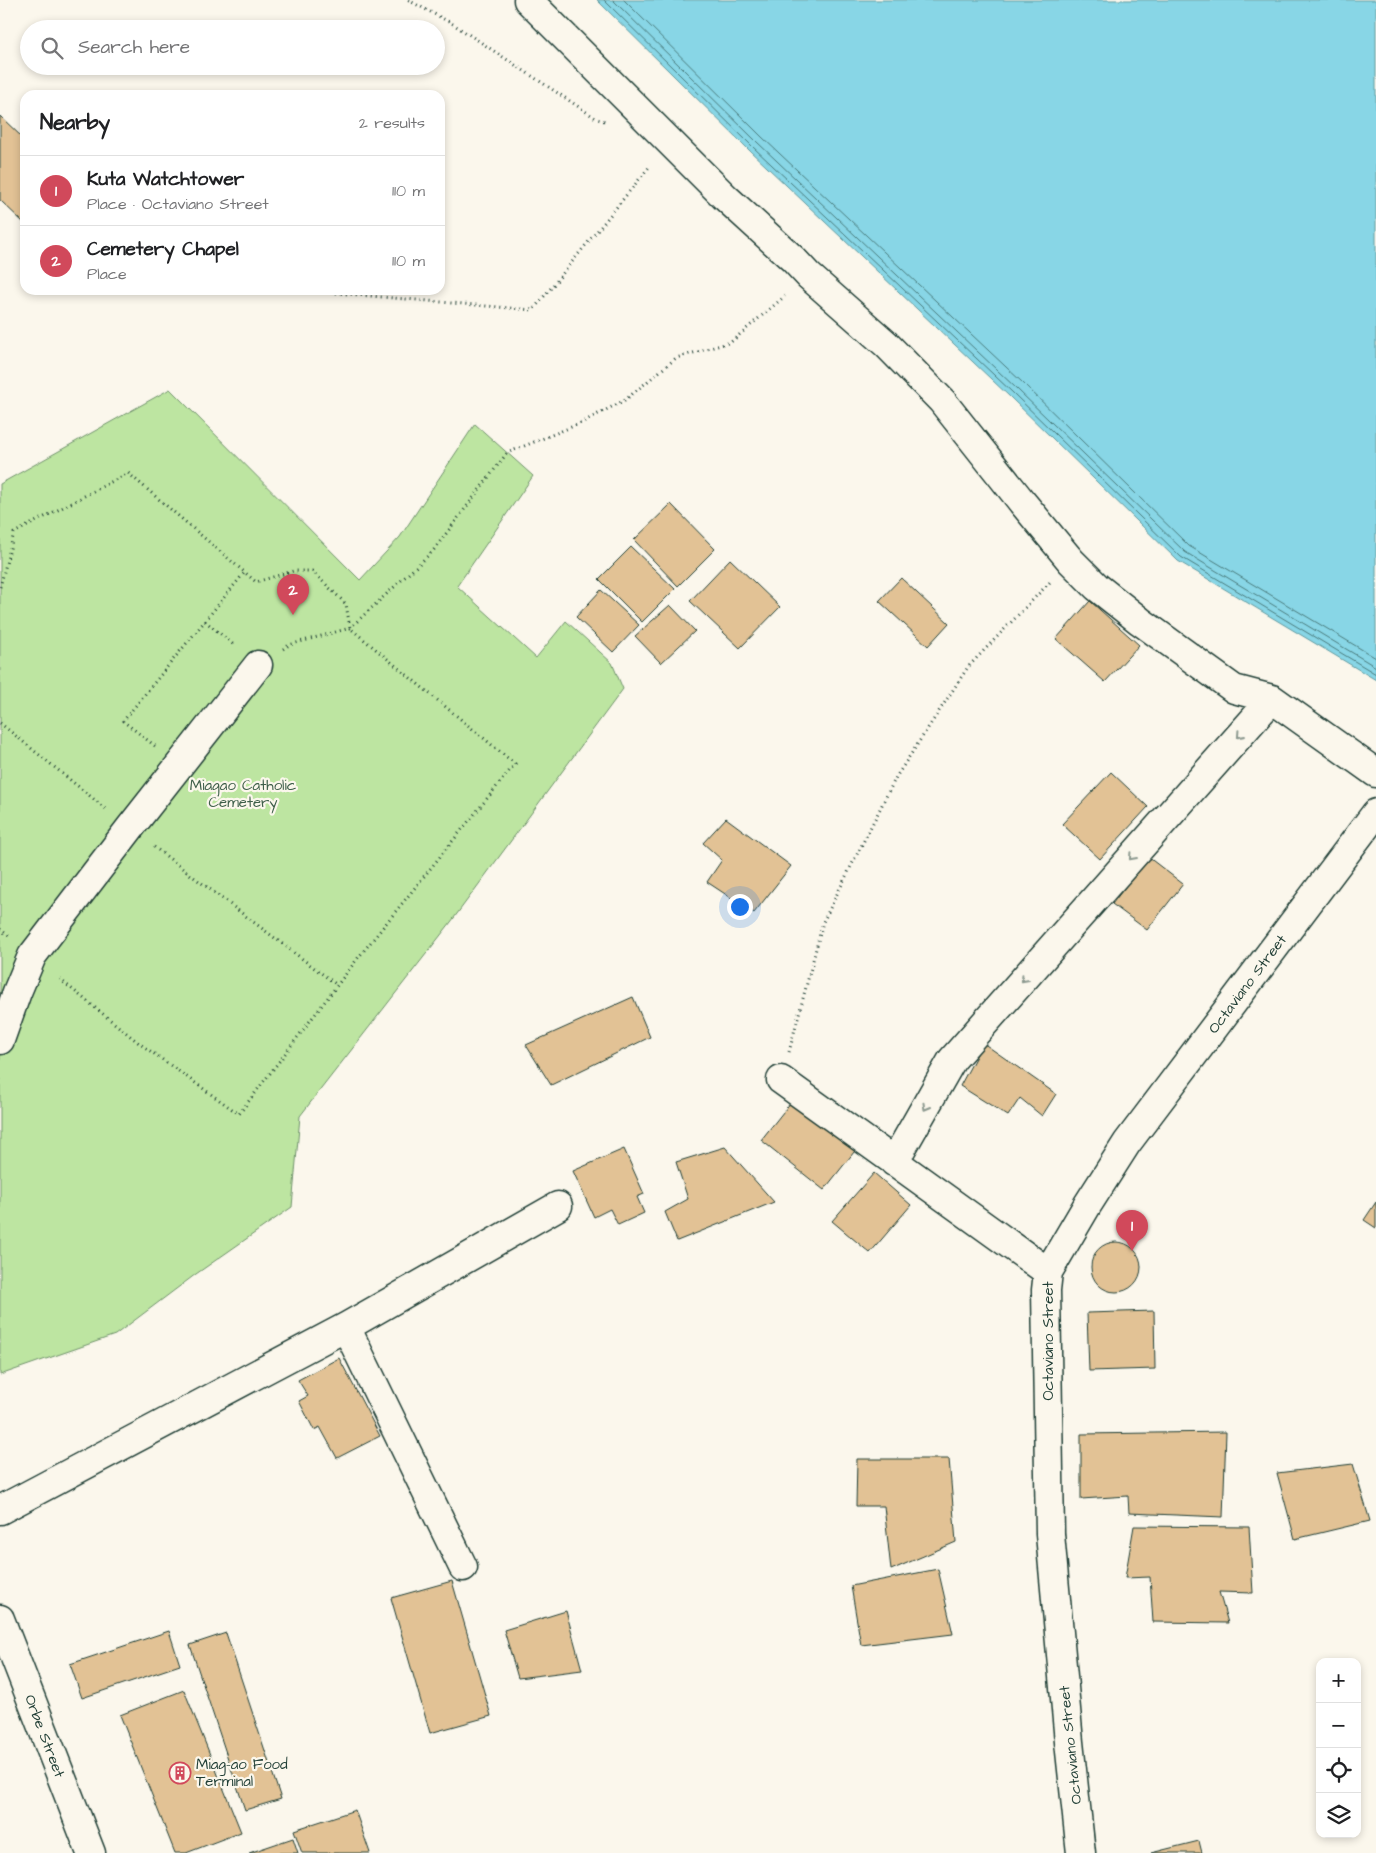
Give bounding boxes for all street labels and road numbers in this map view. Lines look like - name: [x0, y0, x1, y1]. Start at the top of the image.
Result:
- street label: Octaviano Street: [1203, 930, 1292, 1038]
- street label: Octaviano Street: [1038, 1281, 1059, 1401]
- street label: Octaviano Street: [1054, 1685, 1087, 1805]
- street label: Orbe Street: [19, 1692, 70, 1781]

